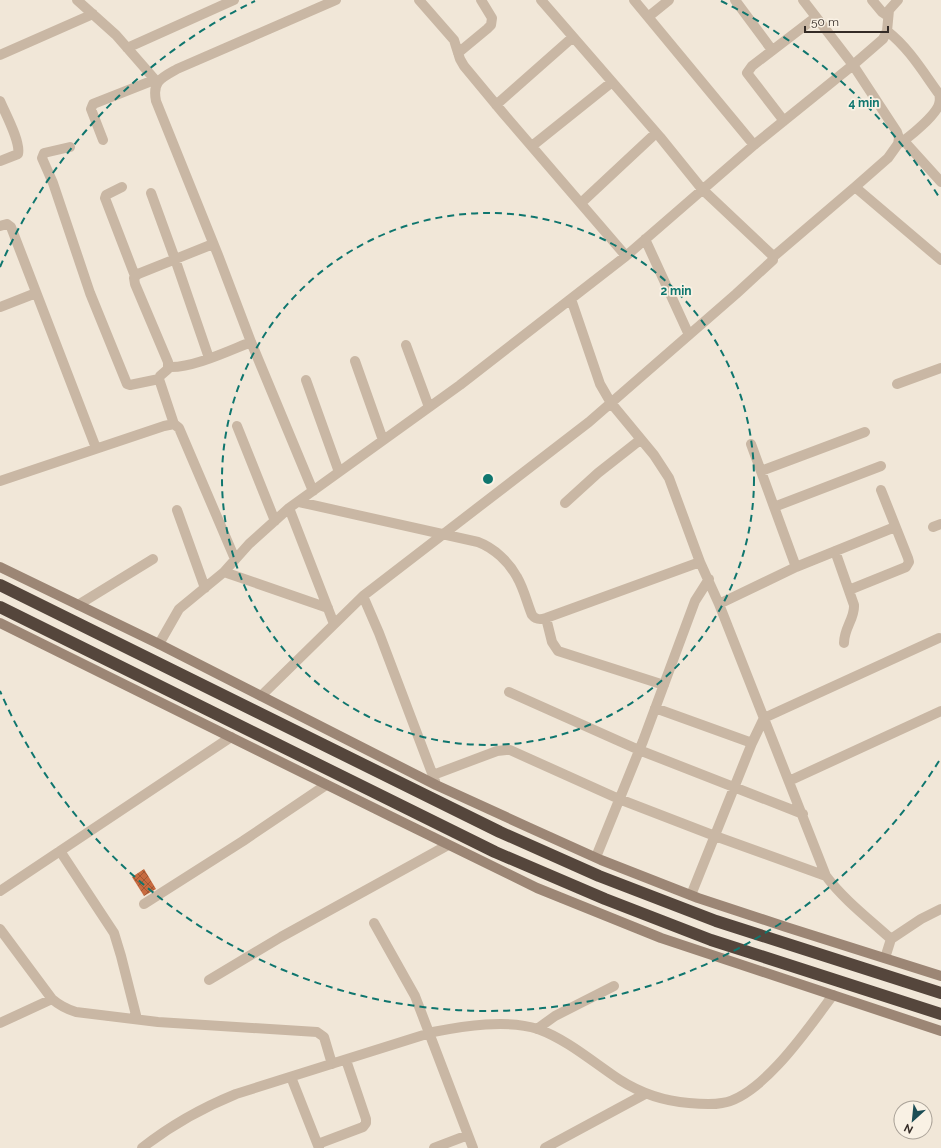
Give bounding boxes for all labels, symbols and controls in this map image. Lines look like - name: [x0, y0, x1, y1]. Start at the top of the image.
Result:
- scale bar: [805, 8, 888, 34]
- text: 50 m: [811, 15, 839, 29]
- text: 4 min: [848, 96, 880, 110]
- text: 2 min: [660, 284, 692, 298]
- centre of rings: [481, 472, 495, 486]
- north arrow: [893, 1100, 933, 1140]
- text: N: [902, 1121, 915, 1136]

